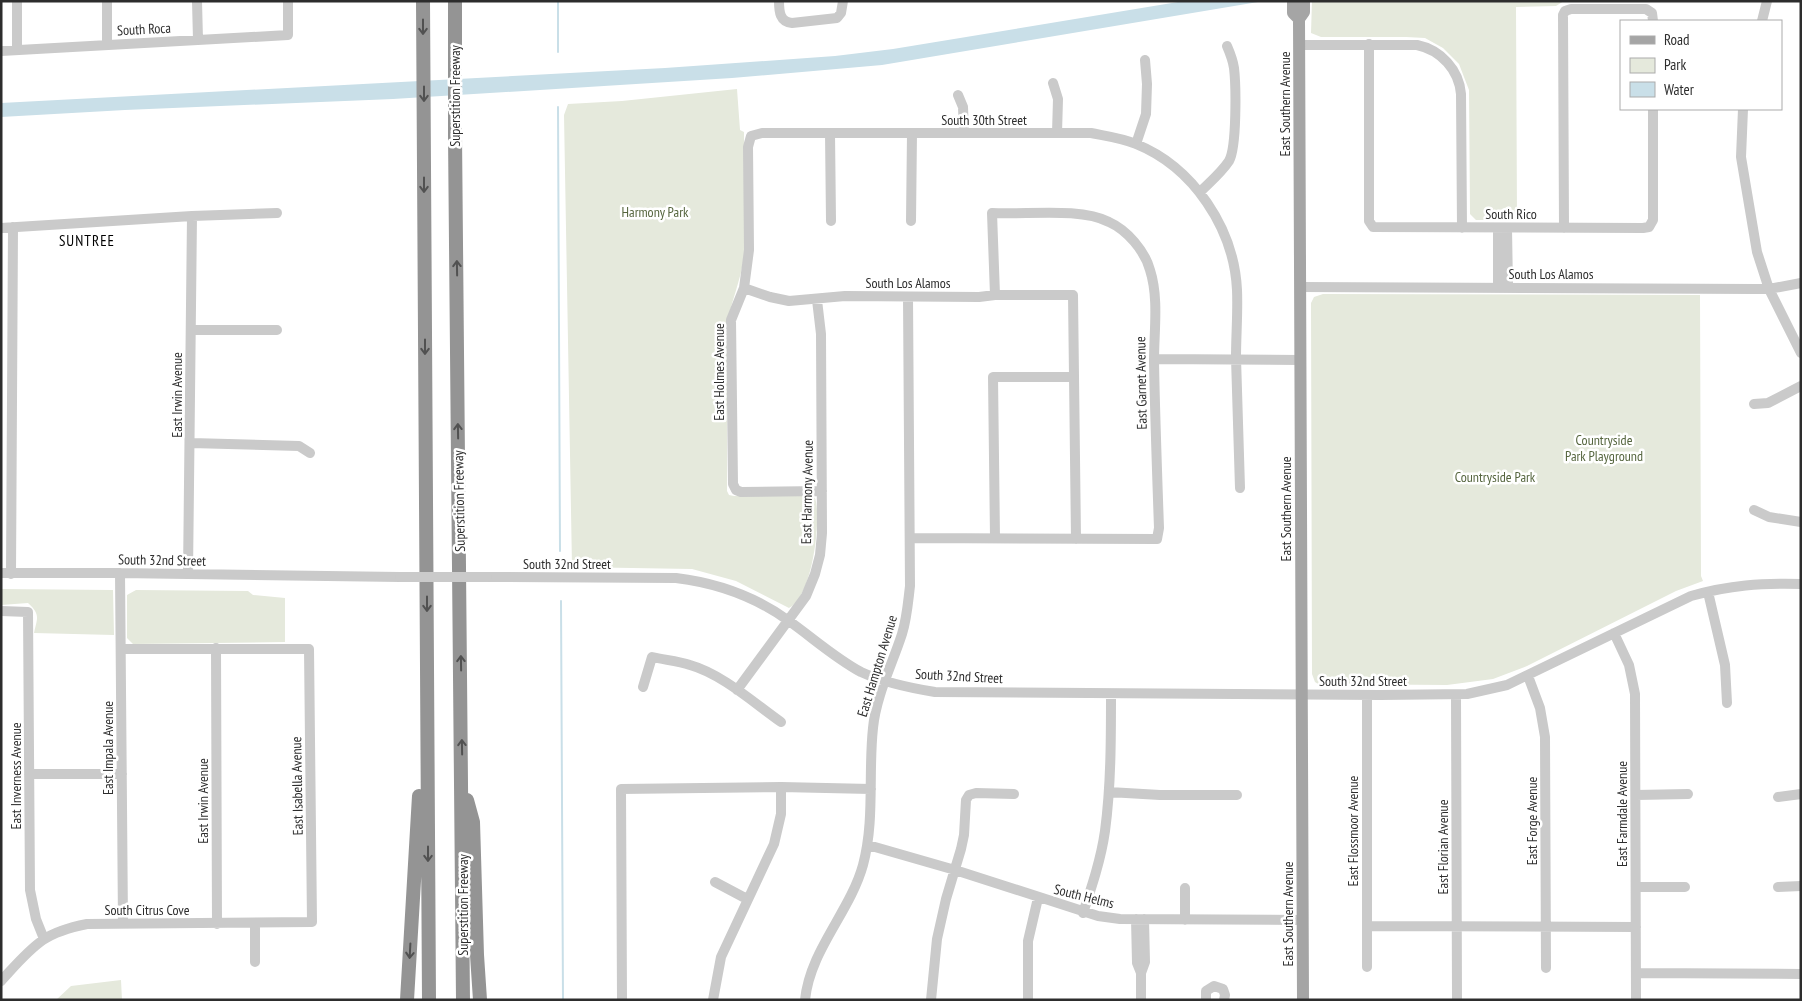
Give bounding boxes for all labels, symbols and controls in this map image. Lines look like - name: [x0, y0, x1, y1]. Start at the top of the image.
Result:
- one-way arrow: [419, 18, 428, 34]
- street label: South Roca: [117, 19, 171, 39]
- legend: [1620, 20, 1782, 110]
- text: Road: [1664, 30, 1690, 49]
- street label: Superstition Freeway: [446, 45, 464, 147]
- street label: East Southern Avenue: [1276, 51, 1294, 157]
- text: Park: [1664, 55, 1686, 74]
- text: Water: [1664, 80, 1695, 99]
- one-way arrow: [419, 86, 429, 102]
- street label: South 30th Street: [941, 111, 1027, 129]
- one-way arrow: [419, 176, 429, 192]
- park label: Harmony Park: [622, 203, 689, 221]
- street label: South Rico: [1485, 205, 1537, 223]
- district label: SUNTREE: [59, 231, 115, 250]
- one-way arrow: [452, 261, 461, 277]
- street label: South Los Alamos: [1508, 265, 1594, 283]
- street label: South Los Alamos: [865, 274, 951, 292]
- street label: East Holmes Avenue: [710, 323, 728, 421]
- street label: East Garnet Avenue: [1131, 336, 1151, 430]
- one-way arrow: [420, 338, 430, 355]
- street label: East Irwin Avenue: [168, 352, 186, 438]
- one-way arrow: [453, 423, 463, 440]
- park label: Countryside Park Playground: [1565, 431, 1643, 465]
- street label: East Harmony Avenue: [797, 440, 817, 544]
- street label: Superstition Freeway: [449, 449, 469, 552]
- street label: East Southern Avenue: [1277, 456, 1295, 562]
- park label: Countryside Park: [1455, 468, 1536, 486]
- street label: South 32nd Street: [118, 550, 206, 570]
- street label: South 32nd Street: [523, 555, 611, 573]
- one-way arrow: [422, 596, 431, 612]
- street label: East Hampton Avenue: [853, 613, 901, 719]
- one-way arrow: [456, 656, 465, 672]
- street label: South 32nd Street: [915, 665, 1003, 687]
- street label: South 32nd Street: [1319, 672, 1407, 690]
- street label: East Impala Avenue: [99, 701, 117, 795]
- street label: East Inverness Avenue: [7, 722, 25, 830]
- street label: East Isabella Avenue: [287, 736, 307, 836]
- one-way arrow: [457, 740, 466, 756]
- street label: East Irwin Avenue: [194, 758, 212, 844]
- street label: East Farmdale Avenue: [1613, 761, 1631, 867]
- street label: East Flossmoor Avenue: [1344, 775, 1362, 886]
- street label: East Forge Avenue: [1523, 776, 1541, 865]
- street label: East Florian Avenue: [1434, 799, 1452, 894]
- one-way arrow: [423, 846, 433, 862]
- street label: Superstition Freeway: [454, 854, 472, 956]
- street label: East Southern Avenue: [1279, 861, 1297, 967]
- street label: South Helms: [1052, 880, 1116, 912]
- street label: South Citrus Cove: [104, 901, 190, 919]
- one-way arrow: [406, 943, 415, 959]

